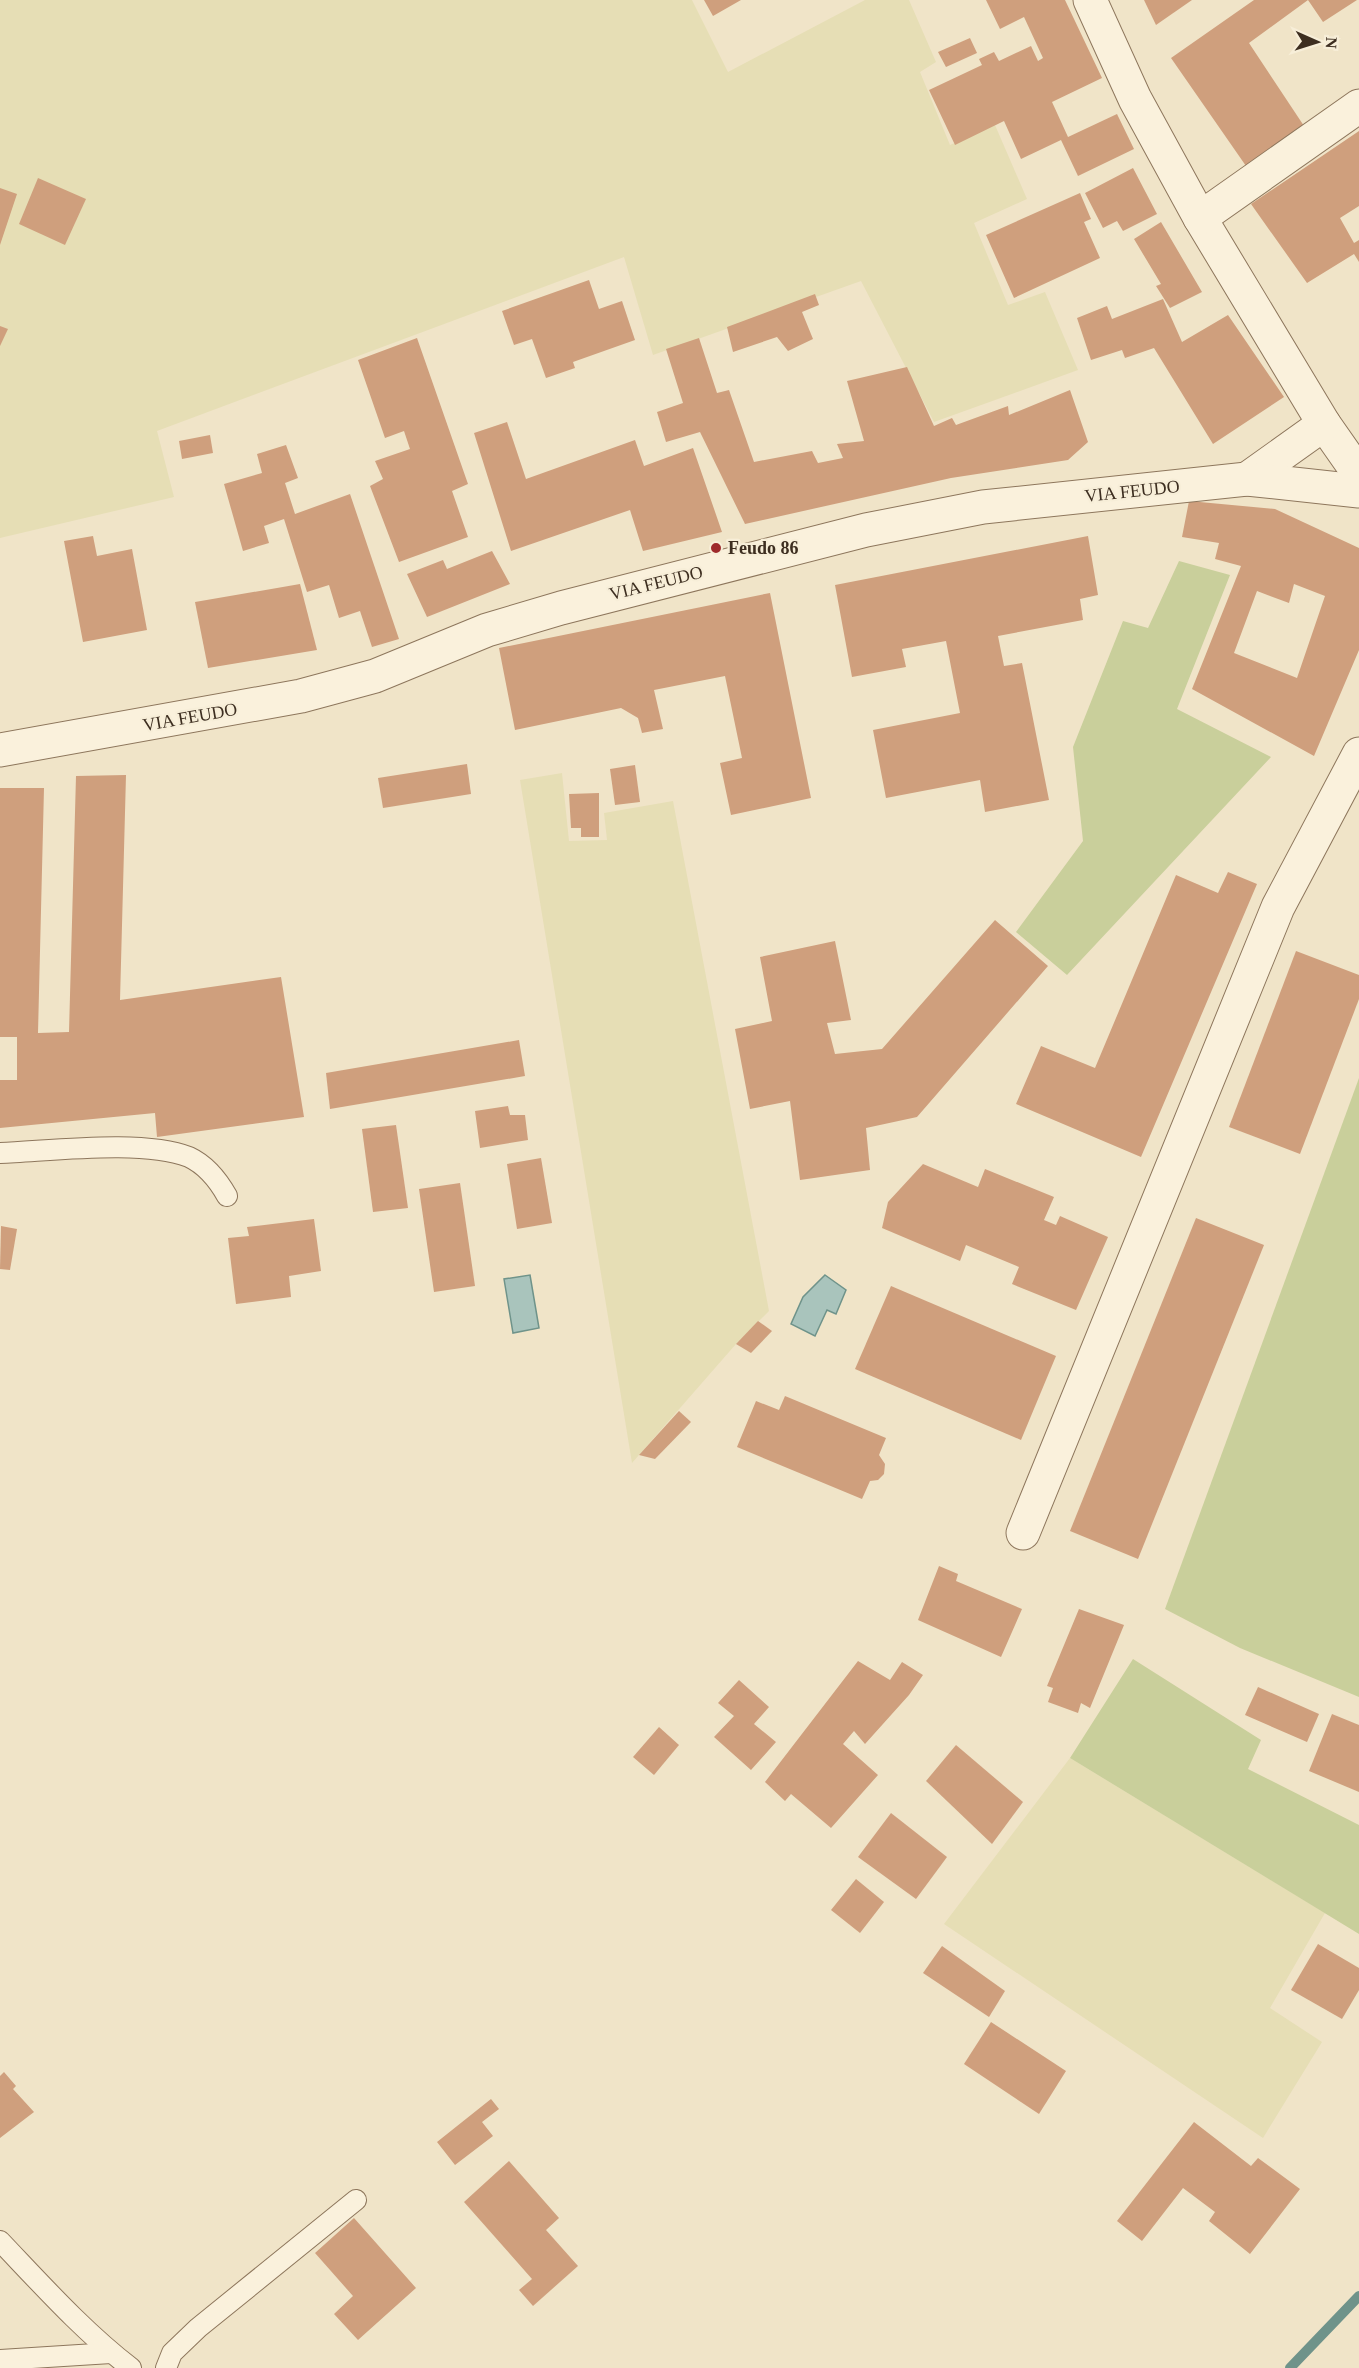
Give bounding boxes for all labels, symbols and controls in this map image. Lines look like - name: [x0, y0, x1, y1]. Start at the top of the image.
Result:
- north arrow: [1287, 12, 1347, 72]
- text: N: [1323, 37, 1340, 49]
- street label: VIA FEUDO: [1083, 476, 1181, 506]
- place label: Feudo 86: [728, 538, 799, 558]
- marker: Feudo 86: [709, 541, 723, 555]
- street label: VIA FEUDO: [607, 562, 705, 604]
- street label: VIA FEUDO: [141, 699, 239, 735]

